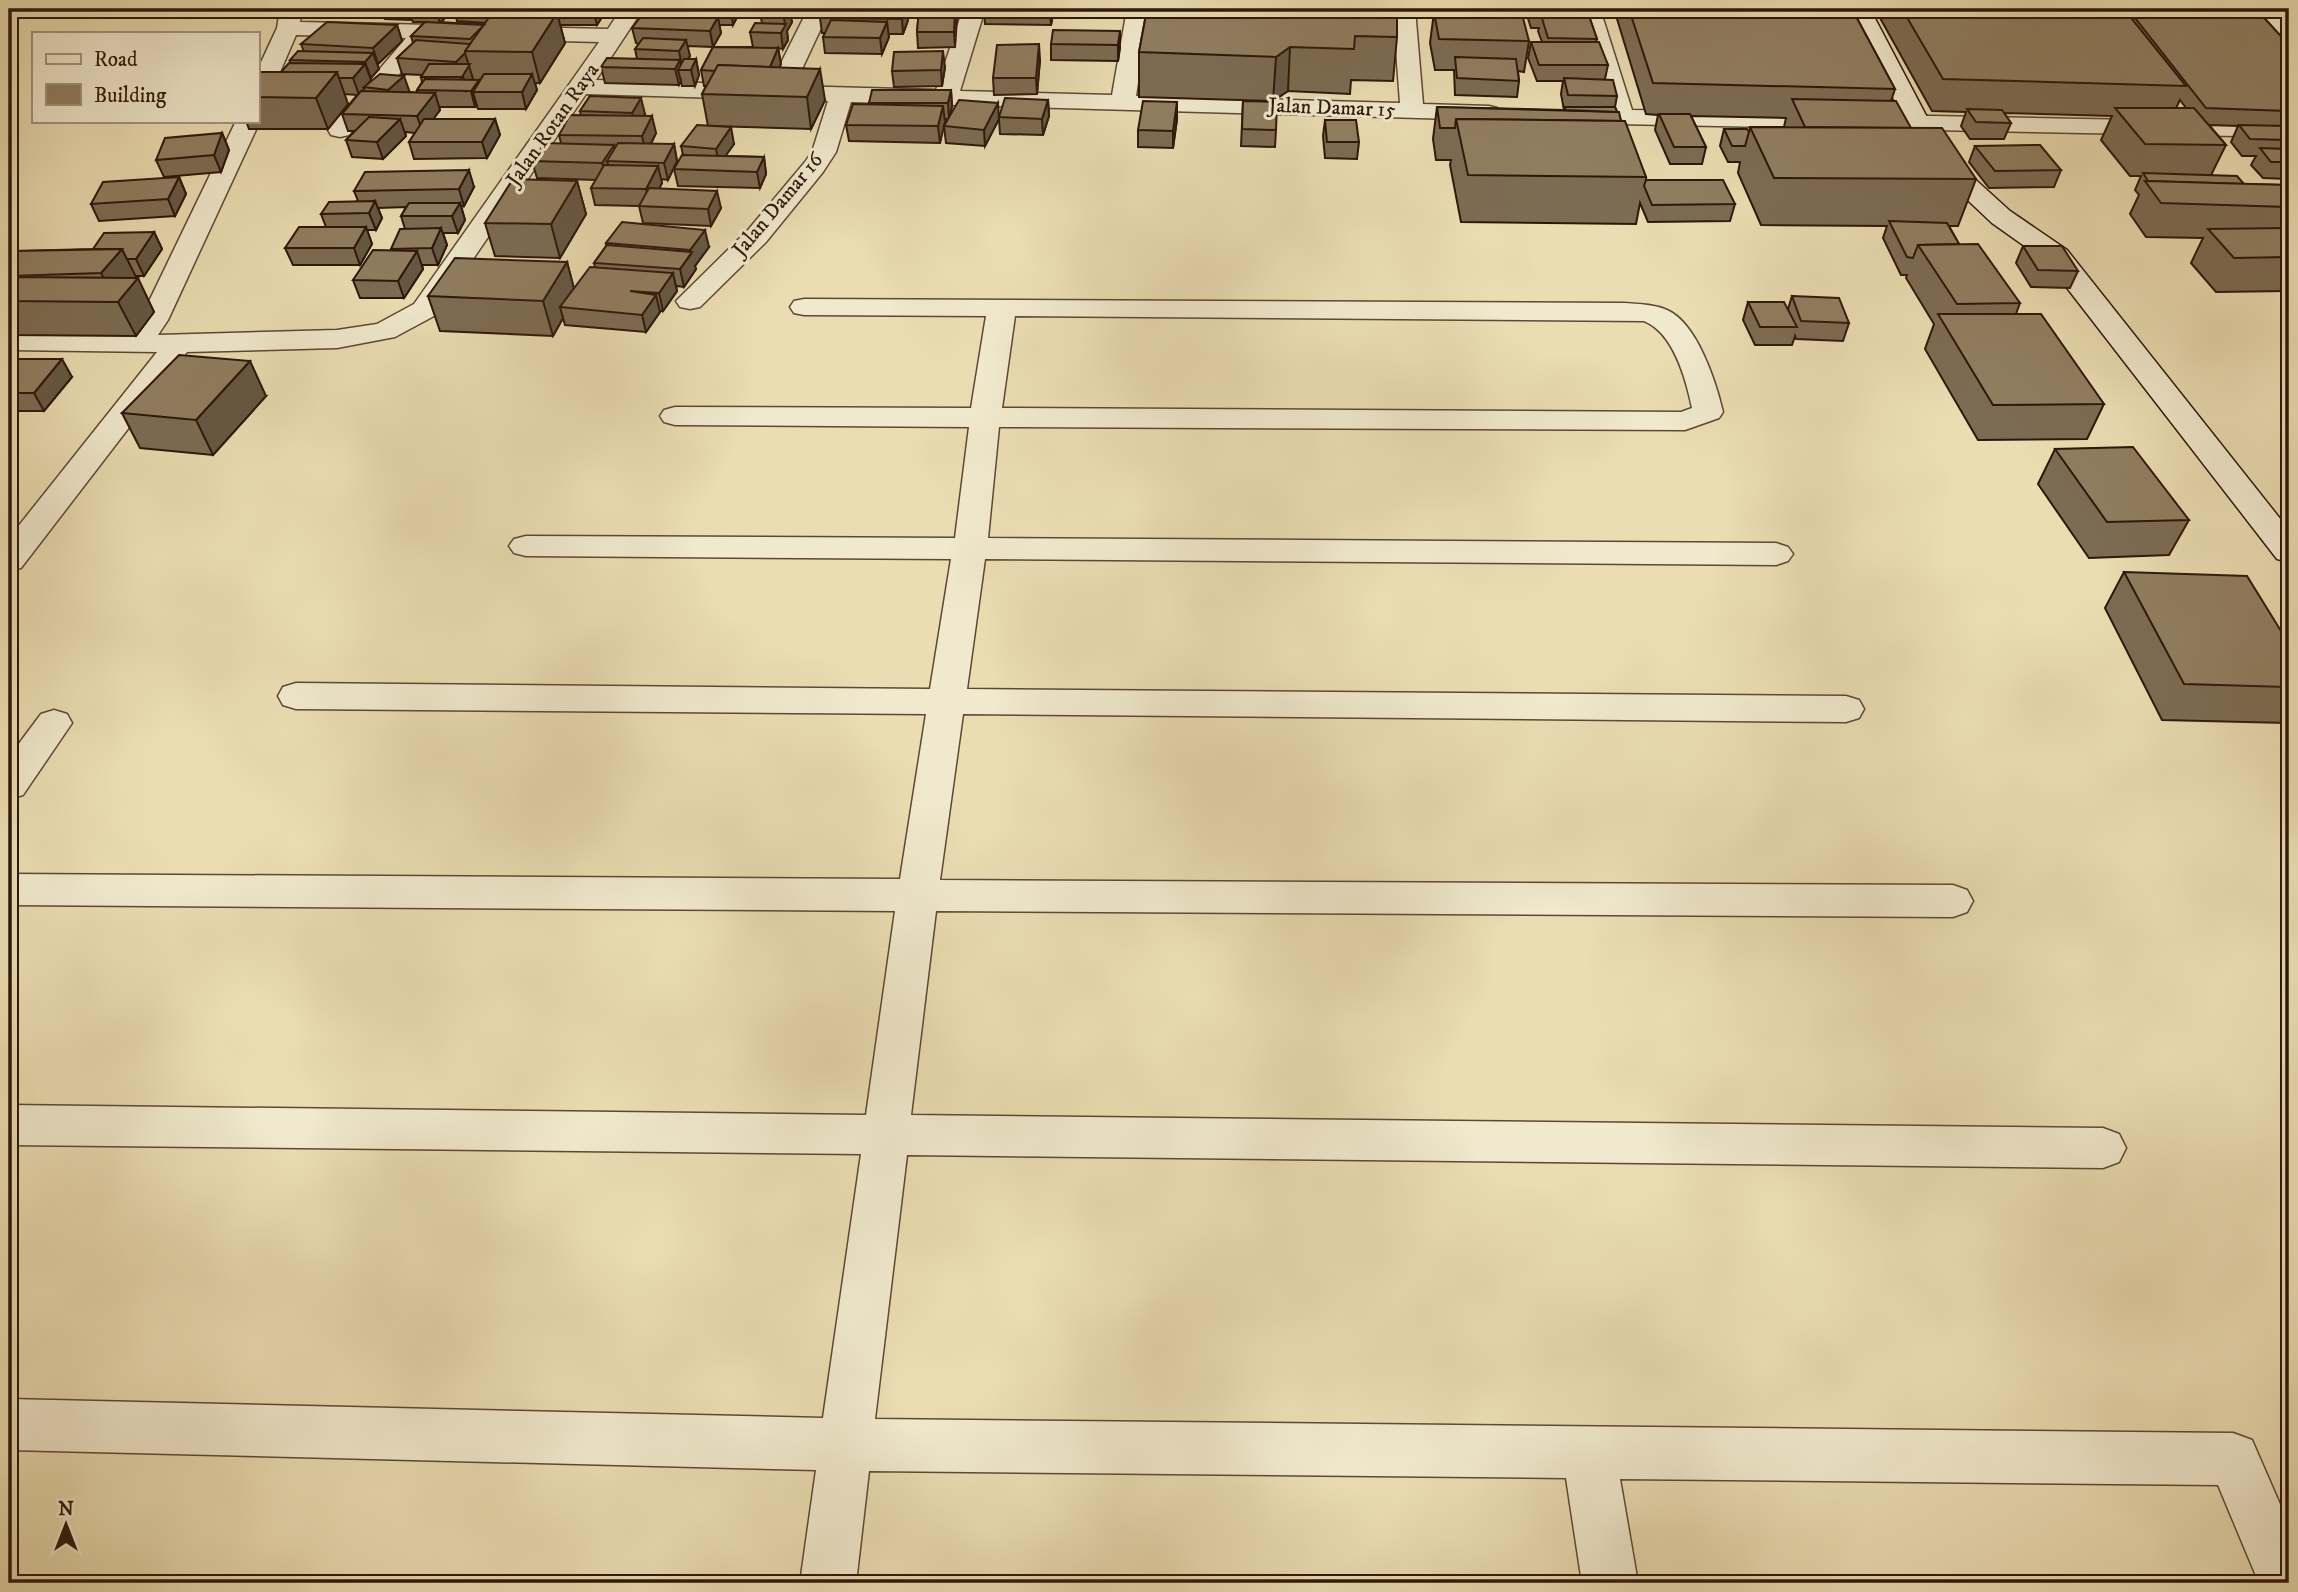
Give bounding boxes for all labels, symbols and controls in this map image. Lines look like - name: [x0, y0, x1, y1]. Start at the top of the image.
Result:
- legend: [32, 32, 259, 122]
- text: Road: [94, 47, 138, 73]
- street label: Jalan Rotan Raya: [500, 58, 605, 193]
- text: Building: [94, 83, 167, 109]
- street label: Jalan Damar 15: [1266, 93, 1396, 123]
- street label: Jalan Damar 16: [726, 147, 830, 264]
- north arrow: [32, 1490, 102, 1560]
- text: N: [58, 1498, 74, 1521]

